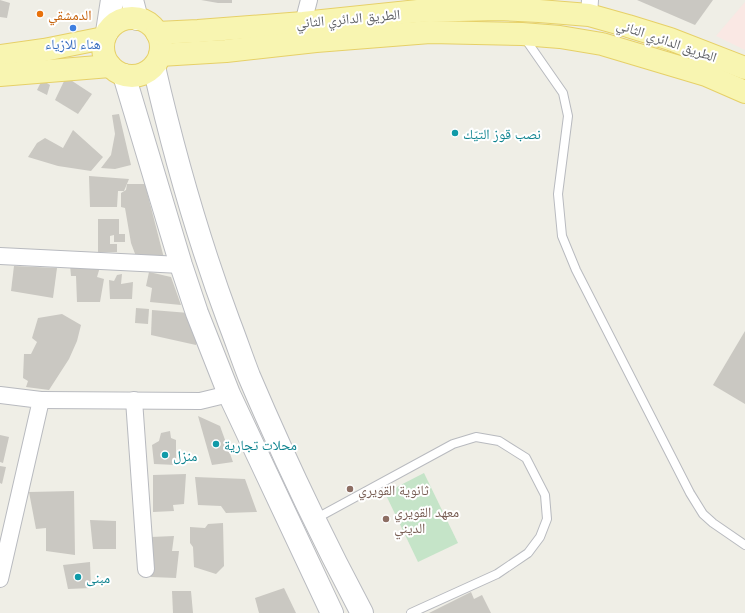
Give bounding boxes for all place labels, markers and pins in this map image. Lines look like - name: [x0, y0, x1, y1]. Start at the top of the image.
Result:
- place label: الدمشقي: [48, 5, 92, 26]
- marker: الدمشقي: [35, 9, 45, 19]
- marker: هناء للازياء: [68, 23, 78, 33]
- place label: هناء للازياء: [45, 34, 101, 53]
- place label: نصب قوز التيّك: [463, 124, 541, 143]
- marker: نصب قوز التيّك: [450, 128, 460, 138]
- place label: محلات تجارية: [224, 435, 297, 454]
- marker: محلات تجارية: [211, 439, 221, 449]
- place label: منزل: [173, 446, 197, 465]
- marker: منزل: [160, 450, 170, 460]
- place label: ثانوية القويري: [358, 480, 429, 501]
- marker: ثانوية القويري: [345, 484, 355, 494]
- place label: معهد القويري الديني: [394, 502, 459, 539]
- marker: معهد القويري الديني: [381, 514, 391, 524]
- place label: مبنى: [86, 568, 110, 587]
- marker: مبنى: [73, 572, 83, 582]

